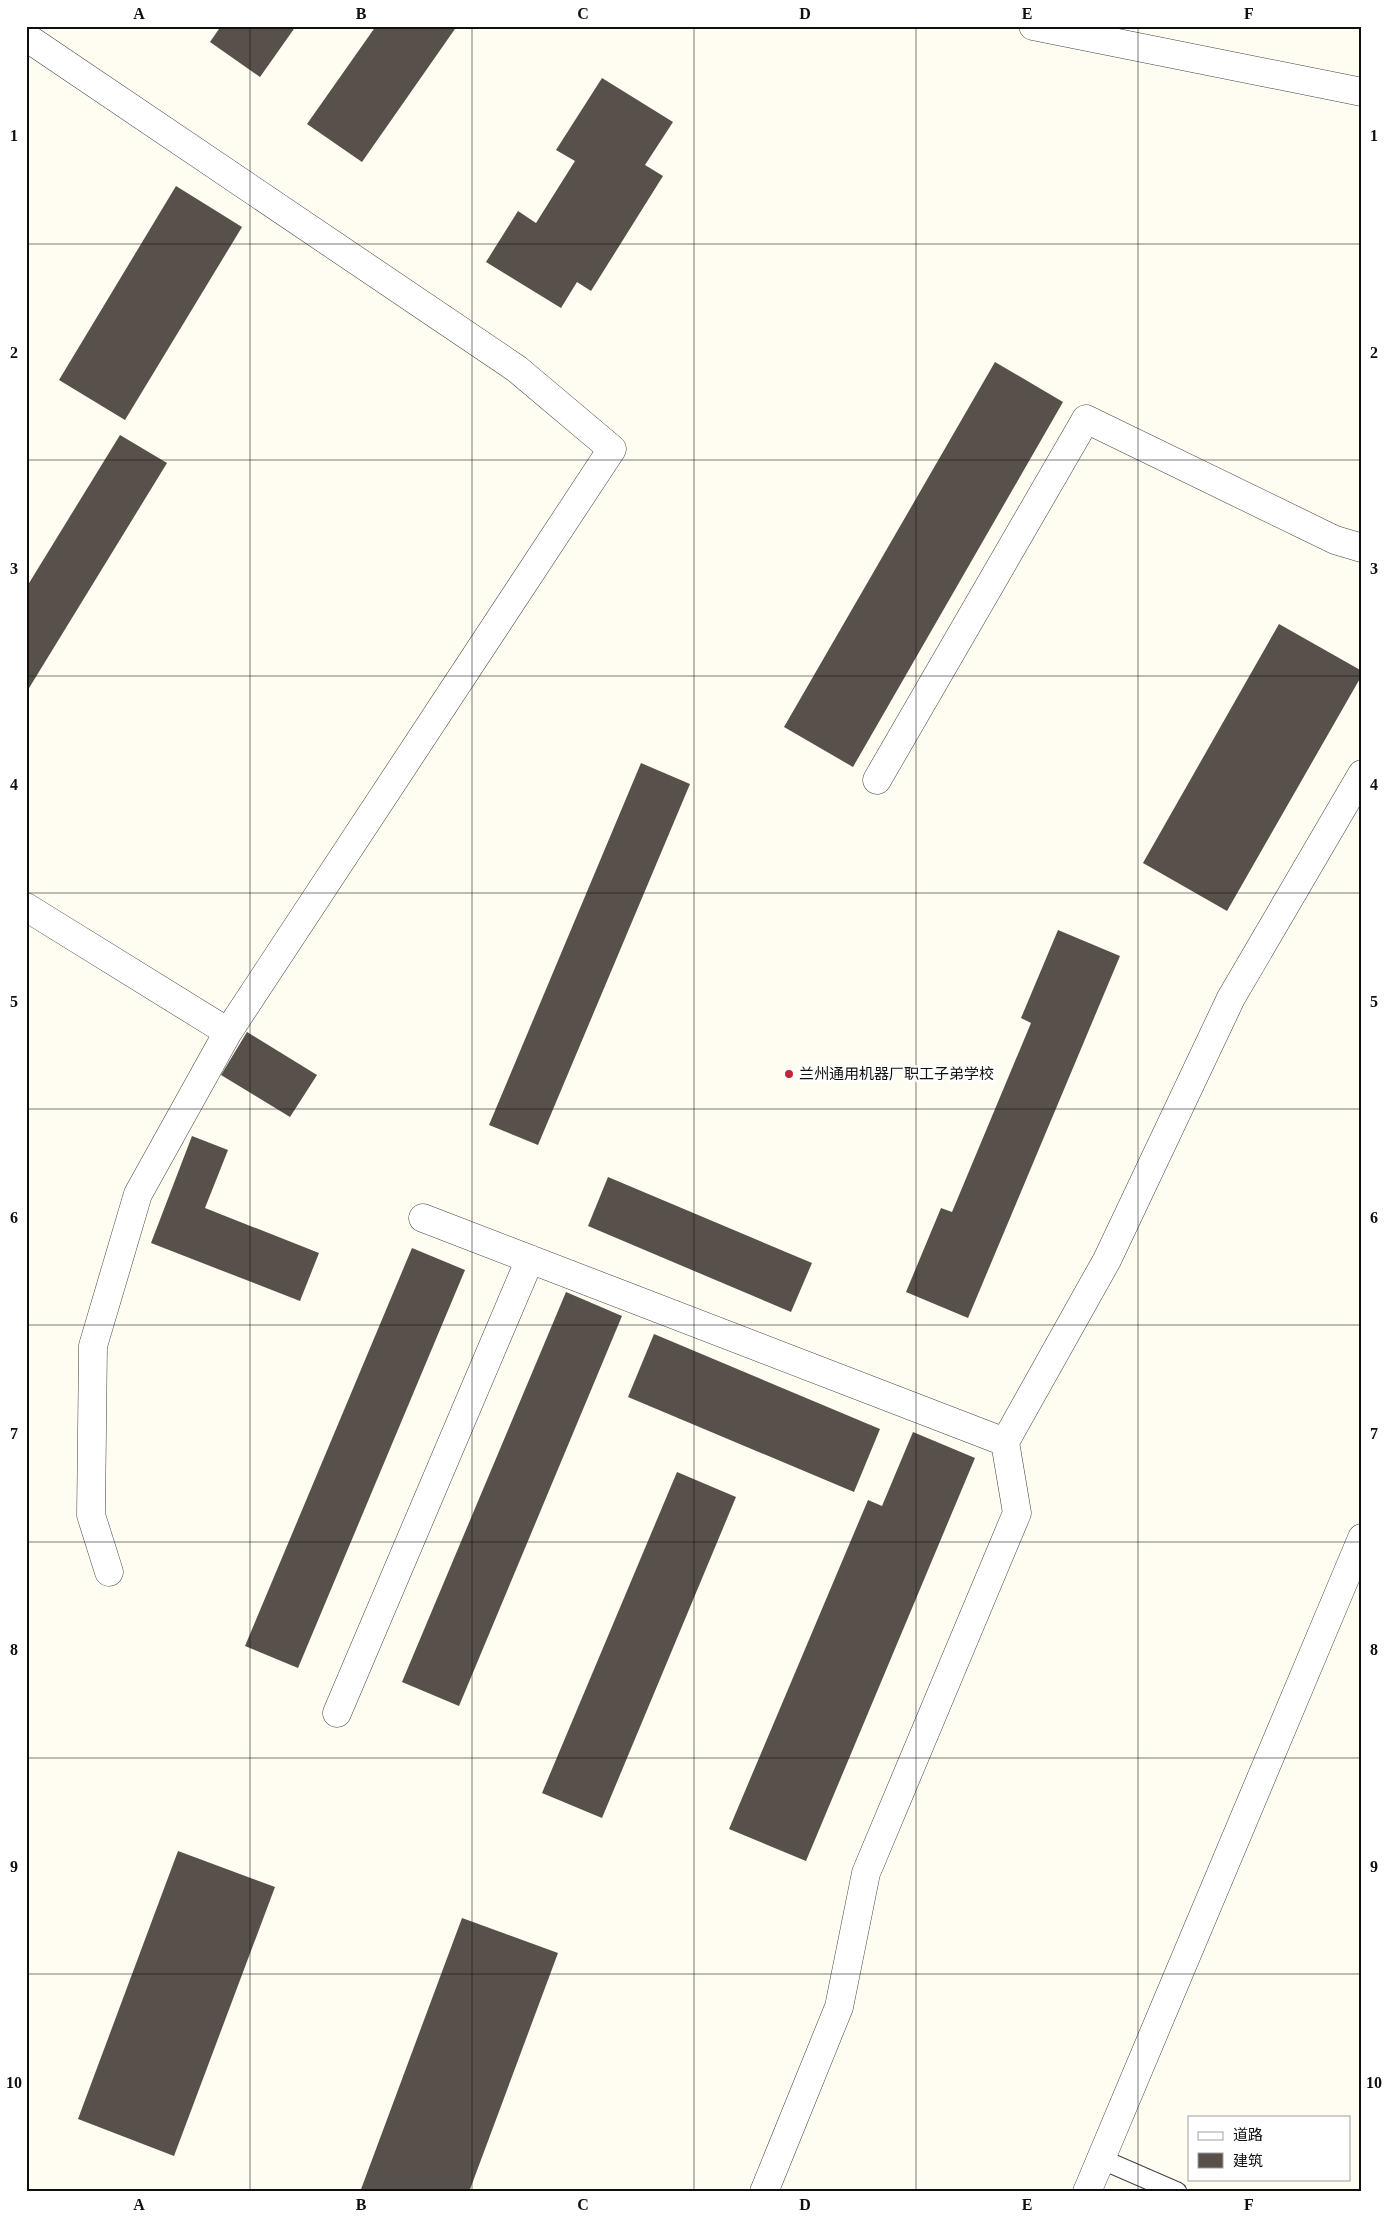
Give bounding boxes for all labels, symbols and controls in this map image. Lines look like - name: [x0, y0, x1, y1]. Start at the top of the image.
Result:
- text: A: [133, 5, 145, 22]
- text: B: [356, 5, 367, 22]
- text: C: [577, 5, 589, 22]
- text: D: [799, 5, 811, 22]
- text: E: [1022, 5, 1032, 22]
- text: F: [1244, 5, 1254, 22]
- text: 1: [10, 127, 18, 144]
- text: 1: [1370, 127, 1378, 144]
- text: 2: [10, 344, 18, 361]
- text: 2: [1370, 344, 1378, 361]
- text: 3: [10, 560, 18, 577]
- text: 3: [1370, 560, 1378, 577]
- text: 4: [10, 776, 18, 793]
- text: 4: [1370, 776, 1378, 793]
- text: 5: [10, 993, 18, 1010]
- text: 5: [1370, 993, 1378, 1010]
- place label: 兰州通用机器厂职工子弟学校: [799, 1065, 994, 1082]
- marker: 兰州通用机器厂职工子弟学校: [783, 1068, 795, 1080]
- text: 6: [10, 1209, 18, 1226]
- text: 6: [1370, 1209, 1378, 1226]
- text: 7: [10, 1425, 18, 1442]
- text: 7: [1370, 1425, 1378, 1442]
- text: 8: [10, 1641, 18, 1658]
- text: 8: [1370, 1641, 1378, 1658]
- text: 9: [10, 1858, 18, 1875]
- text: 9: [1370, 1858, 1378, 1875]
- text: 10: [6, 2074, 22, 2091]
- text: 10: [1366, 2074, 1382, 2091]
- legend: [1188, 2116, 1350, 2180]
- text: 道路: [1233, 2127, 1263, 2143]
- text: 建筑: [1233, 2153, 1263, 2169]
- text: A: [133, 2196, 145, 2213]
- text: B: [356, 2196, 367, 2213]
- text: C: [577, 2196, 589, 2213]
- text: D: [799, 2196, 811, 2213]
- text: E: [1022, 2196, 1032, 2213]
- text: F: [1244, 2196, 1254, 2213]

